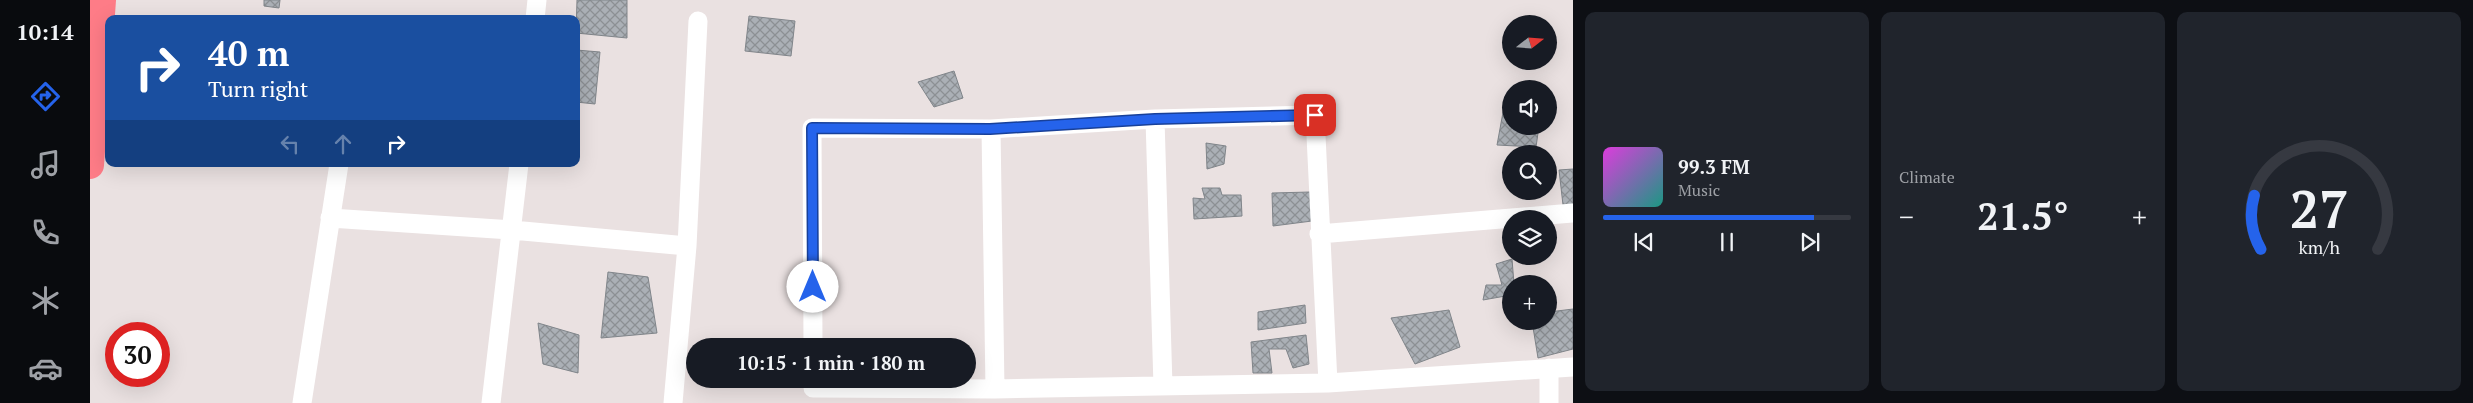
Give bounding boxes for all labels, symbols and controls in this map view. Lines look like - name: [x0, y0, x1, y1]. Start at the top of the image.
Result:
- north arrow: [1502, 15, 1558, 70]
- map controls: [1502, 15, 1557, 330]
- text: 10:14: [16, 17, 74, 46]
- text: 40 m: [208, 30, 289, 76]
- icon: right: [125, 35, 190, 100]
- text: Turn right: [208, 74, 308, 103]
- icon: directions: [28, 79, 63, 114]
- button: sound: [1502, 80, 1557, 135]
- pin: [1294, 94, 1336, 136]
- icon: arrive: [1301, 101, 1329, 129]
- icon: left: [276, 130, 304, 158]
- icon: ahead: [329, 130, 357, 158]
- icon: right: [382, 130, 410, 158]
- button: search: [1502, 145, 1557, 200]
- icon: music: [28, 147, 63, 182]
- text: 99.3 FM: [1678, 154, 1750, 179]
- text: Climate: [1899, 166, 1955, 188]
- text: 27: [2290, 174, 2348, 243]
- text: Music: [1678, 179, 1720, 201]
- text: 21.5°: [1977, 191, 2069, 241]
- text: −: [1899, 198, 1914, 235]
- text: +: [2132, 198, 2147, 235]
- button: layers: [1502, 210, 1557, 265]
- icon: phone: [28, 215, 63, 250]
- icon: previous: [1630, 228, 1658, 256]
- icon: pause: [1713, 228, 1741, 256]
- icon: next: [1796, 228, 1824, 256]
- text: km/h: [2298, 235, 2340, 259]
- position arrow: [786, 260, 838, 312]
- button: +: [1502, 275, 1557, 330]
- icon: climate: [28, 283, 63, 318]
- speed limit sign: 30: [105, 322, 170, 387]
- text: 10:15 · 1 min · 180 m: [737, 350, 925, 375]
- icon: car: [28, 351, 63, 386]

